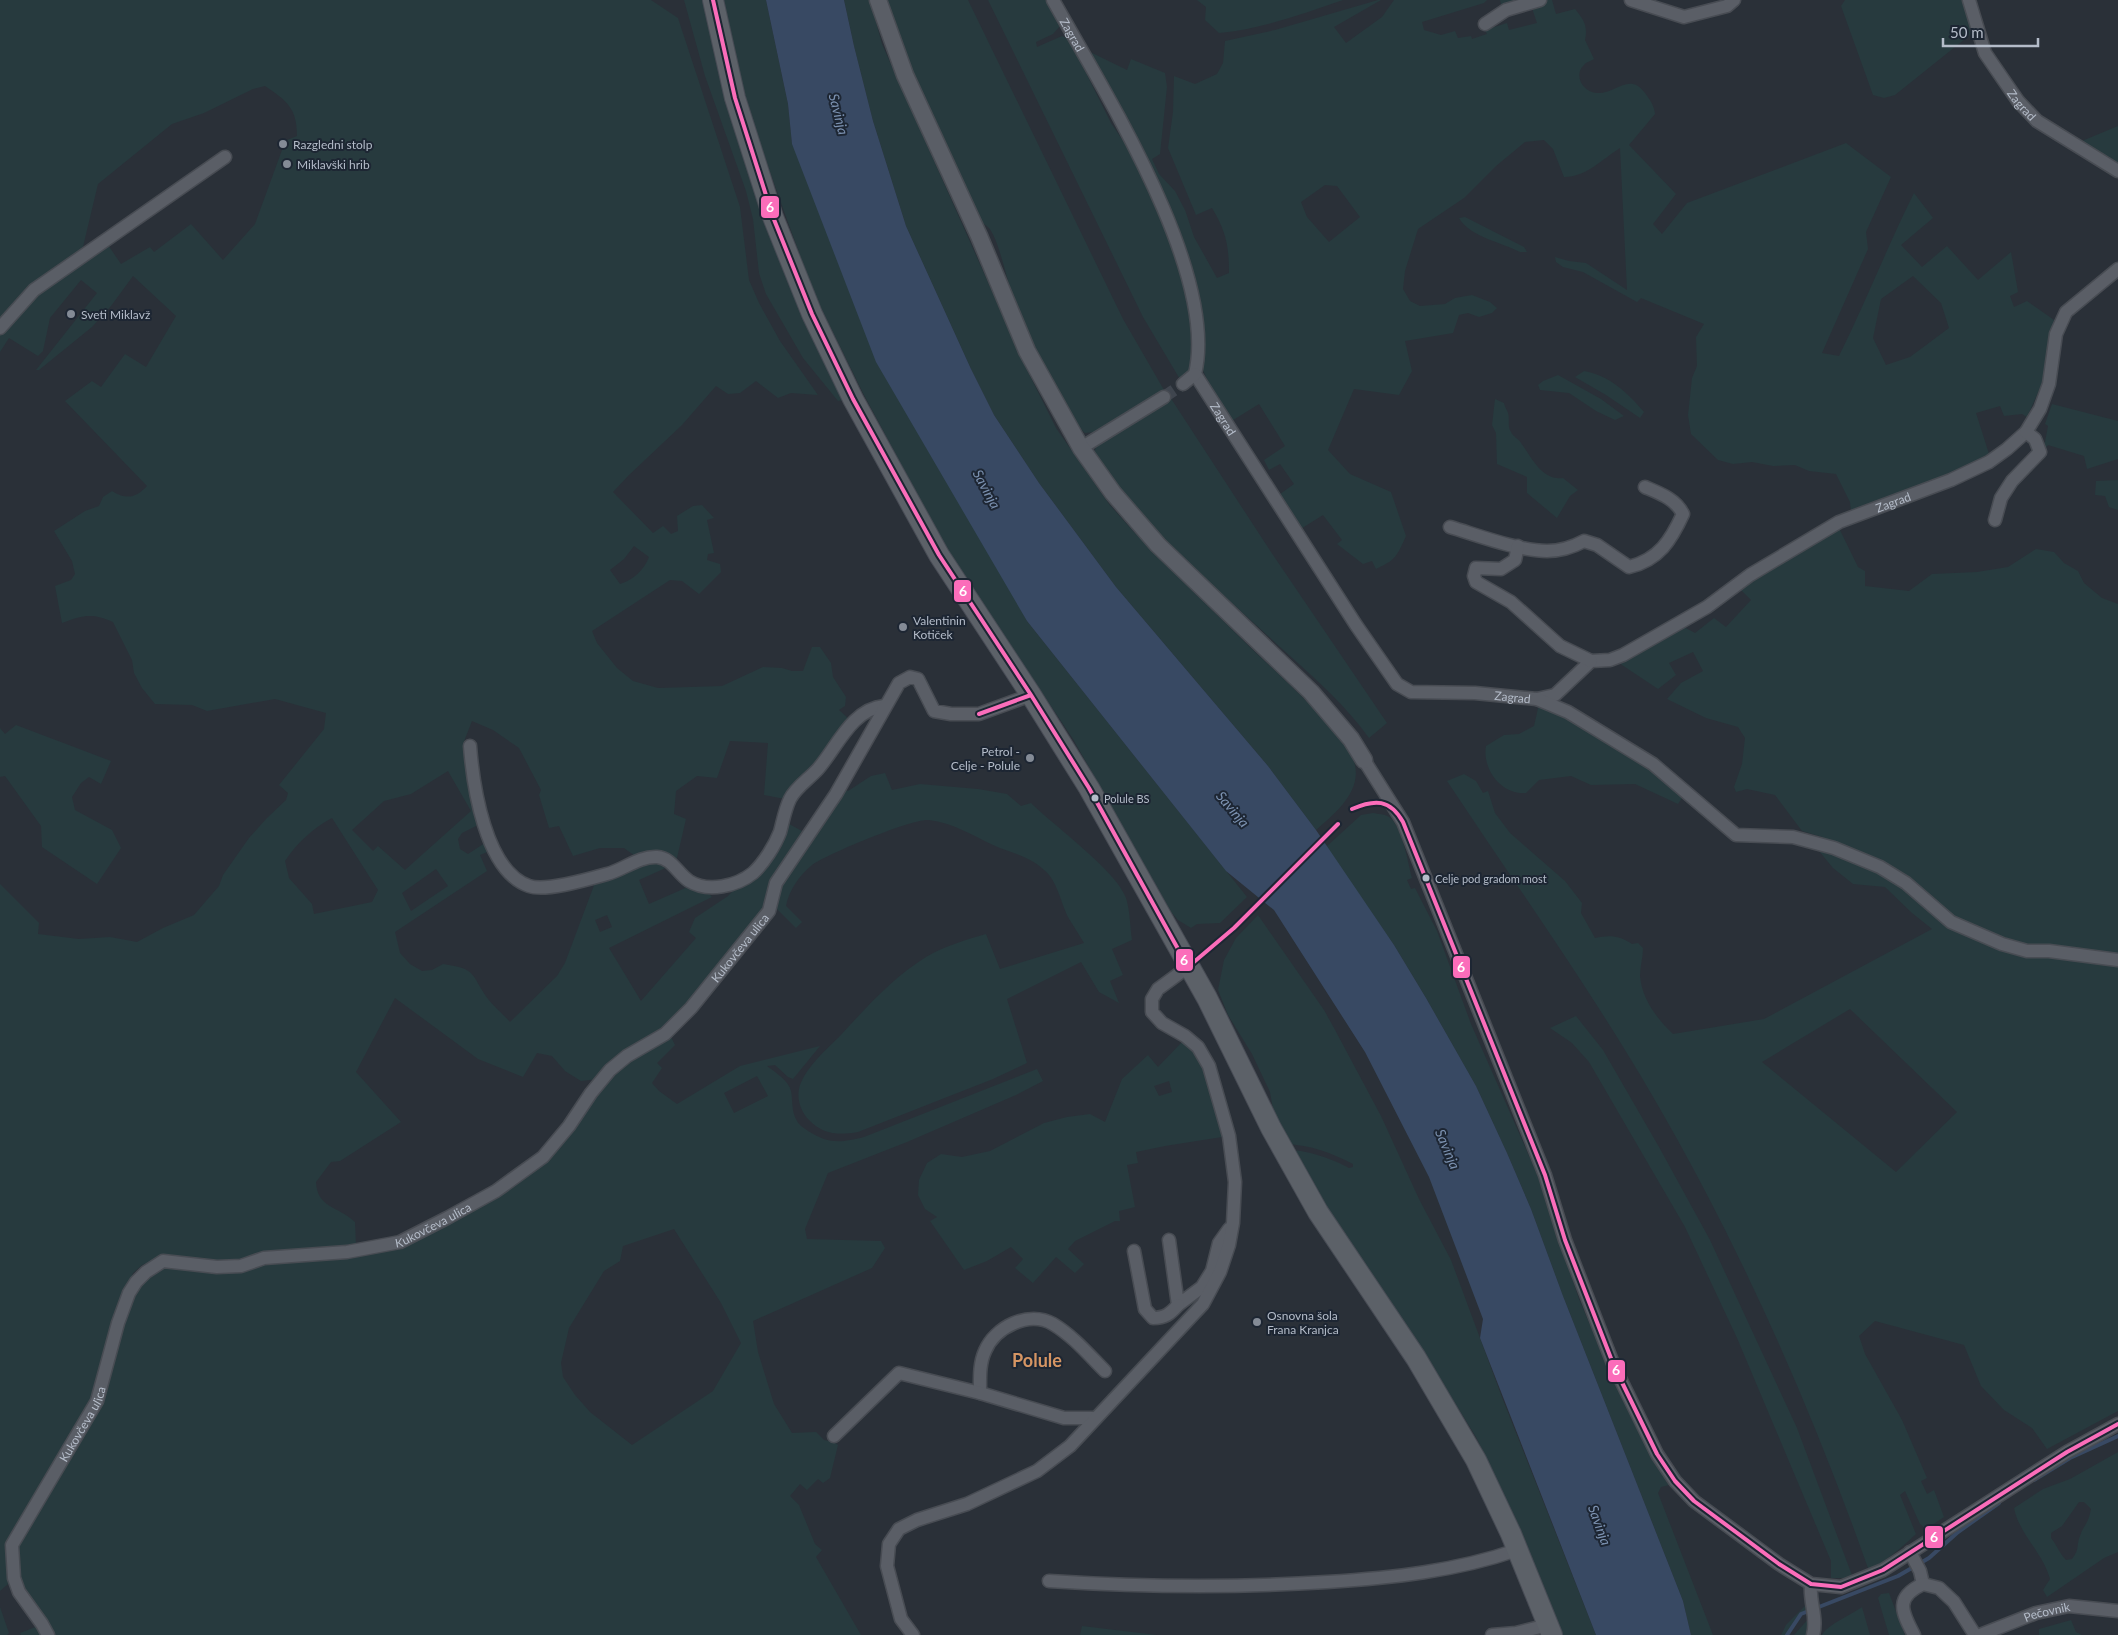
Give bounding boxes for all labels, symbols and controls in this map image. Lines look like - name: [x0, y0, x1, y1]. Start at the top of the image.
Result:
- street label: Zagrad: [1057, 15, 1088, 54]
- scale bar: [1943, 15, 2038, 47]
- text: 50 m: [1950, 23, 1984, 41]
- street label: Zagrad: [2005, 86, 2040, 123]
- water label: Savinja: [826, 92, 852, 136]
- place label: Razgledni stolp: [293, 137, 373, 152]
- marker: Razgledni stolp: [277, 138, 289, 150]
- place label: Miklavški hrib: [297, 157, 370, 172]
- marker: Miklavški hrib: [281, 158, 293, 170]
- line badge: 6: [760, 195, 780, 219]
- text: 6: [766, 198, 774, 215]
- place label: Sveti Miklavž: [81, 307, 151, 322]
- marker: Sveti Miklavž: [65, 308, 77, 320]
- street label: Zagrad: [1207, 399, 1240, 438]
- water label: Savinja: [970, 466, 1004, 512]
- street label: Zagrad: [1873, 488, 1913, 515]
- line badge: 6: [953, 579, 972, 603]
- text: 6: [959, 582, 967, 599]
- place label: Valentinin Kotiček: [913, 613, 966, 642]
- marker: Valentinin Kotiček: [897, 621, 909, 633]
- street label: Zagrad: [1494, 687, 1531, 706]
- place label: Petrol - Celje - Polule: [951, 744, 1020, 773]
- marker: Petrol - Celje - Polule: [1024, 752, 1036, 764]
- water label: Savinja: [1213, 787, 1253, 831]
- place label: Polule BS: [1104, 792, 1150, 805]
- marker: Polule BS: [1090, 793, 1100, 803]
- place label: Celje pod gradom most: [1435, 872, 1547, 885]
- marker: Celje pod gradom most: [1421, 873, 1431, 883]
- street label: Kukovčeva ulica: [707, 910, 772, 985]
- line badge: 6: [1175, 948, 1194, 972]
- text: 6: [1180, 951, 1188, 968]
- line badge: 6: [1452, 955, 1471, 979]
- text: 6: [1457, 958, 1465, 975]
- water label: Savinja: [1432, 1126, 1464, 1172]
- street label: Kukovčeva ulica: [394, 1199, 473, 1250]
- place label: Osnovna šola Frana Kranjca: [1267, 1308, 1339, 1337]
- marker: Osnovna šola Frana Kranjca: [1251, 1316, 1263, 1328]
- district label: Polule: [1012, 1349, 1062, 1371]
- line badge: 6: [1607, 1359, 1626, 1383]
- text: 6: [1612, 1361, 1620, 1378]
- street label: Kukovčeva ulica: [55, 1385, 108, 1464]
- water label: Savinja: [1585, 1502, 1615, 1548]
- line badge: 6: [1924, 1525, 1944, 1549]
- text: 6: [1930, 1528, 1938, 1545]
- street label: Pečovnik: [2021, 1598, 2072, 1625]

